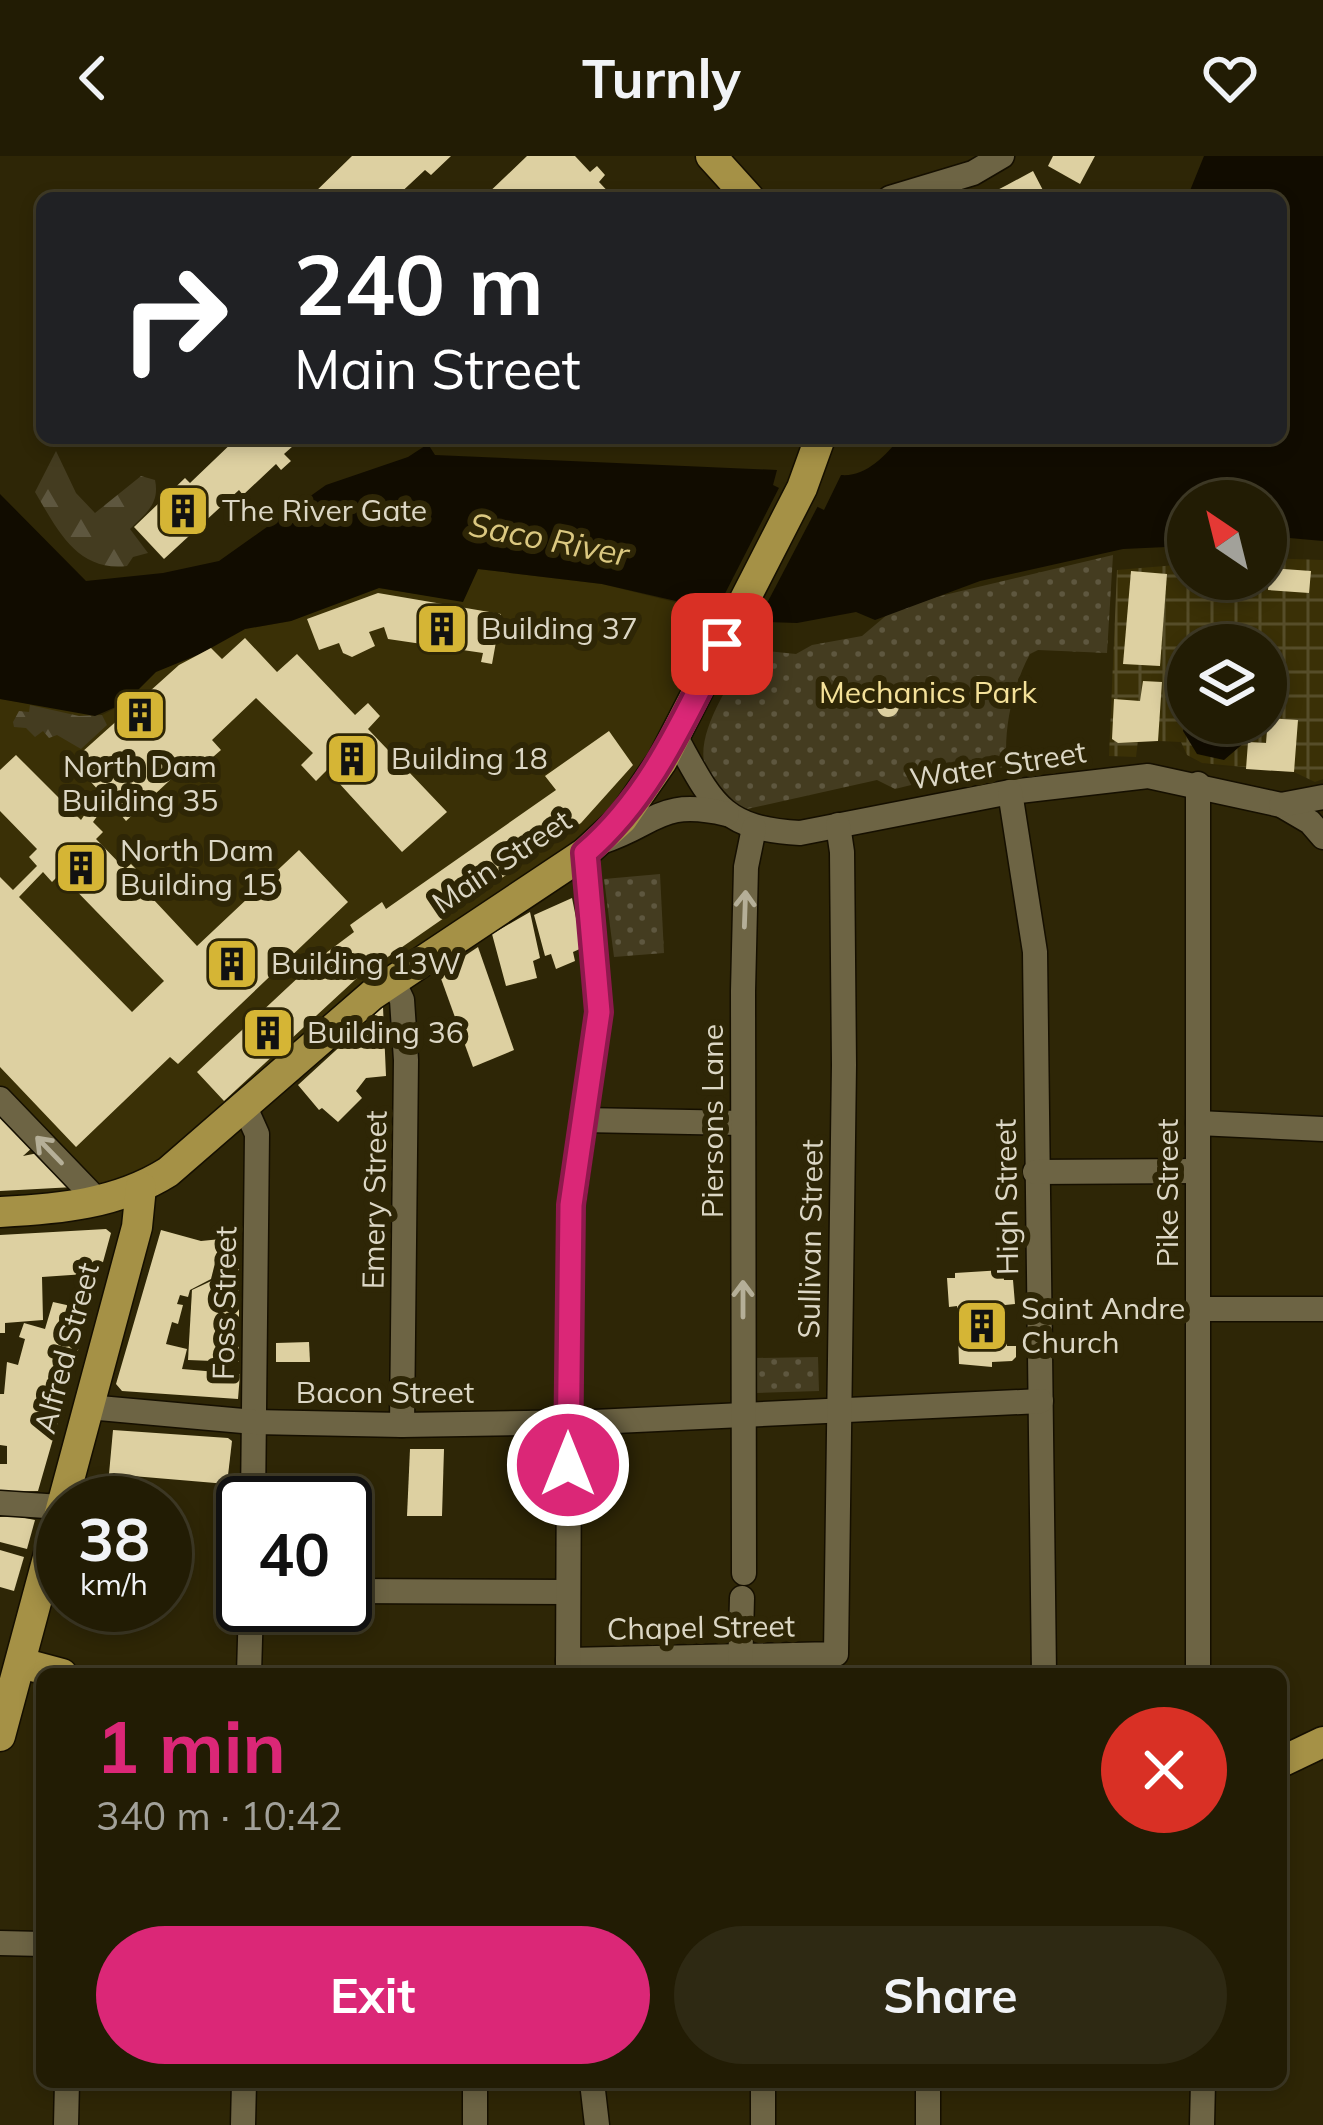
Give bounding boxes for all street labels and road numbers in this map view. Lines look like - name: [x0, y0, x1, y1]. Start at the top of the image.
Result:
- street label: Water Street: [907, 732, 1089, 798]
- street label: Main Street: [425, 801, 578, 921]
- street label: Piersons Lane: [693, 1024, 731, 1218]
- street label: Emery Street: [353, 1110, 395, 1290]
- street label: High Street: [986, 1118, 1026, 1276]
- street label: Pike Street: [1148, 1119, 1186, 1267]
- street label: Sullivan Street: [789, 1139, 831, 1339]
- street label: Foss Street: [204, 1226, 244, 1380]
- street label: Alfred Street: [25, 1258, 107, 1437]
- street label: Bacon Street: [296, 1373, 474, 1411]
- street label: Chapel Street: [606, 1606, 795, 1648]

